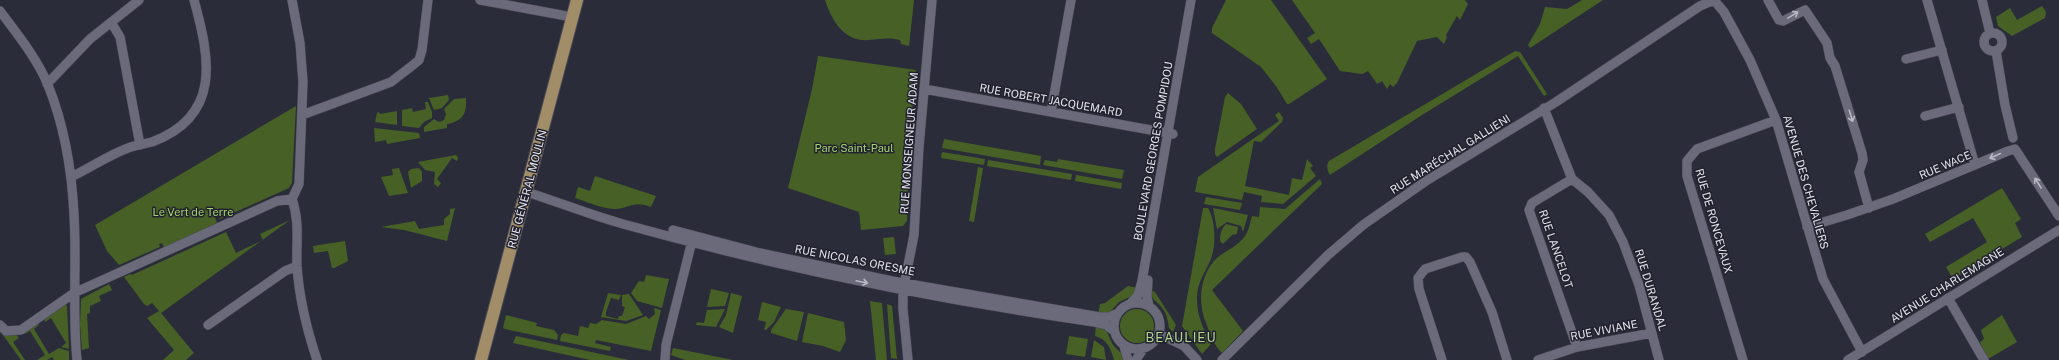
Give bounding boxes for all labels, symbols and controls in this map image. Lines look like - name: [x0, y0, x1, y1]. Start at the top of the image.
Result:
- one-way arrow: [1788, 10, 1799, 19]
- street label: BOULEVARD GEORGES POMPIDOU: [1131, 61, 1175, 241]
- street label: RUE MONSEIGNEUR ADAM: [898, 72, 920, 214]
- street label: RUE ROBERT JACQUEMARD: [979, 82, 1124, 119]
- one-way arrow: [1848, 109, 1855, 122]
- street label: RUE MARÉCHAL GALLIENI: [1387, 111, 1512, 196]
- street label: AVENUE DES CHEVALIERS: [1781, 114, 1831, 250]
- street label: RUE GÉNÉRAL MOULIN: [504, 128, 549, 249]
- park label: Parc Saint-Paul: [814, 142, 894, 154]
- street label: RUE WACE: [1917, 149, 1973, 181]
- one-way arrow: [1989, 153, 2001, 161]
- street label: RUE DE RONCEVAUX: [1693, 167, 1735, 275]
- one-way arrow: [2034, 178, 2042, 189]
- park label: Le Vert de Terre: [153, 206, 233, 218]
- street label: RUE LANCELOT: [1537, 208, 1575, 290]
- street label: RUE NICOLAS ORESME: [794, 242, 916, 278]
- street label: AVENUE CHARLEMAGNE: [1888, 245, 2006, 325]
- street label: RUE DURANDAL: [1633, 248, 1669, 332]
- one-way arrow: [855, 278, 868, 286]
- street label: RUE VIVIANE: [1569, 318, 1639, 342]
- district label: BEAULIEU: [1145, 330, 1217, 345]

